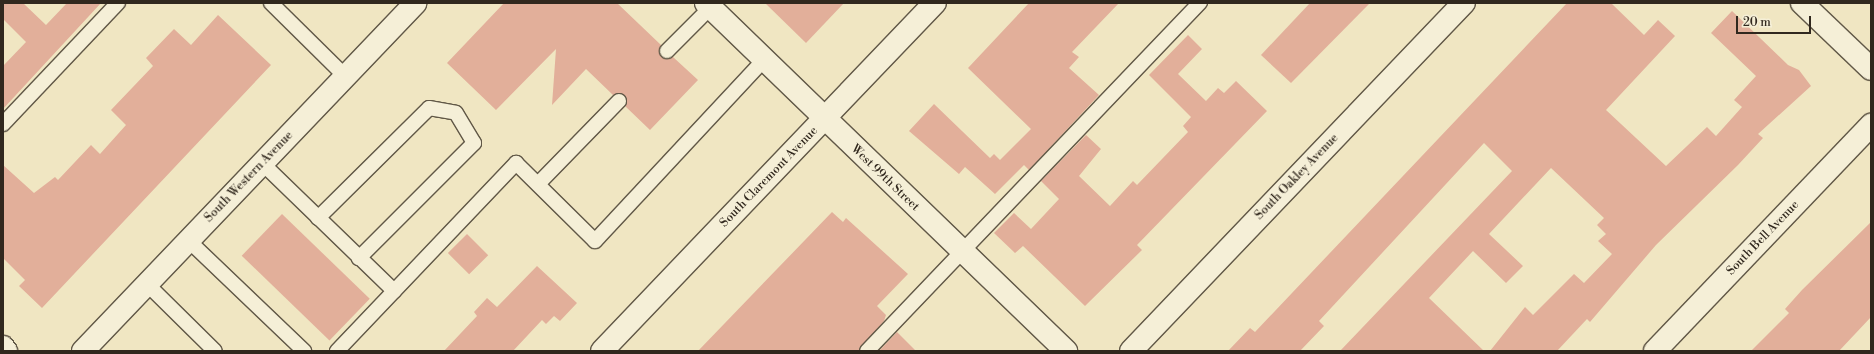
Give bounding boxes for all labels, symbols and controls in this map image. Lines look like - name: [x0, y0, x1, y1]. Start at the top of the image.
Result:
- scale bar: [1738, 8, 1813, 34]
- text: 20 m: [1743, 15, 1771, 30]
- street label: South Claremont Avenue: [717, 124, 821, 230]
- street label: South Western Avenue: [202, 129, 296, 225]
- street label: South Oakley Avenue: [1252, 131, 1342, 223]
- street label: West 99th Street: [848, 142, 922, 214]
- street label: South Bell Avenue: [1724, 198, 1802, 278]

